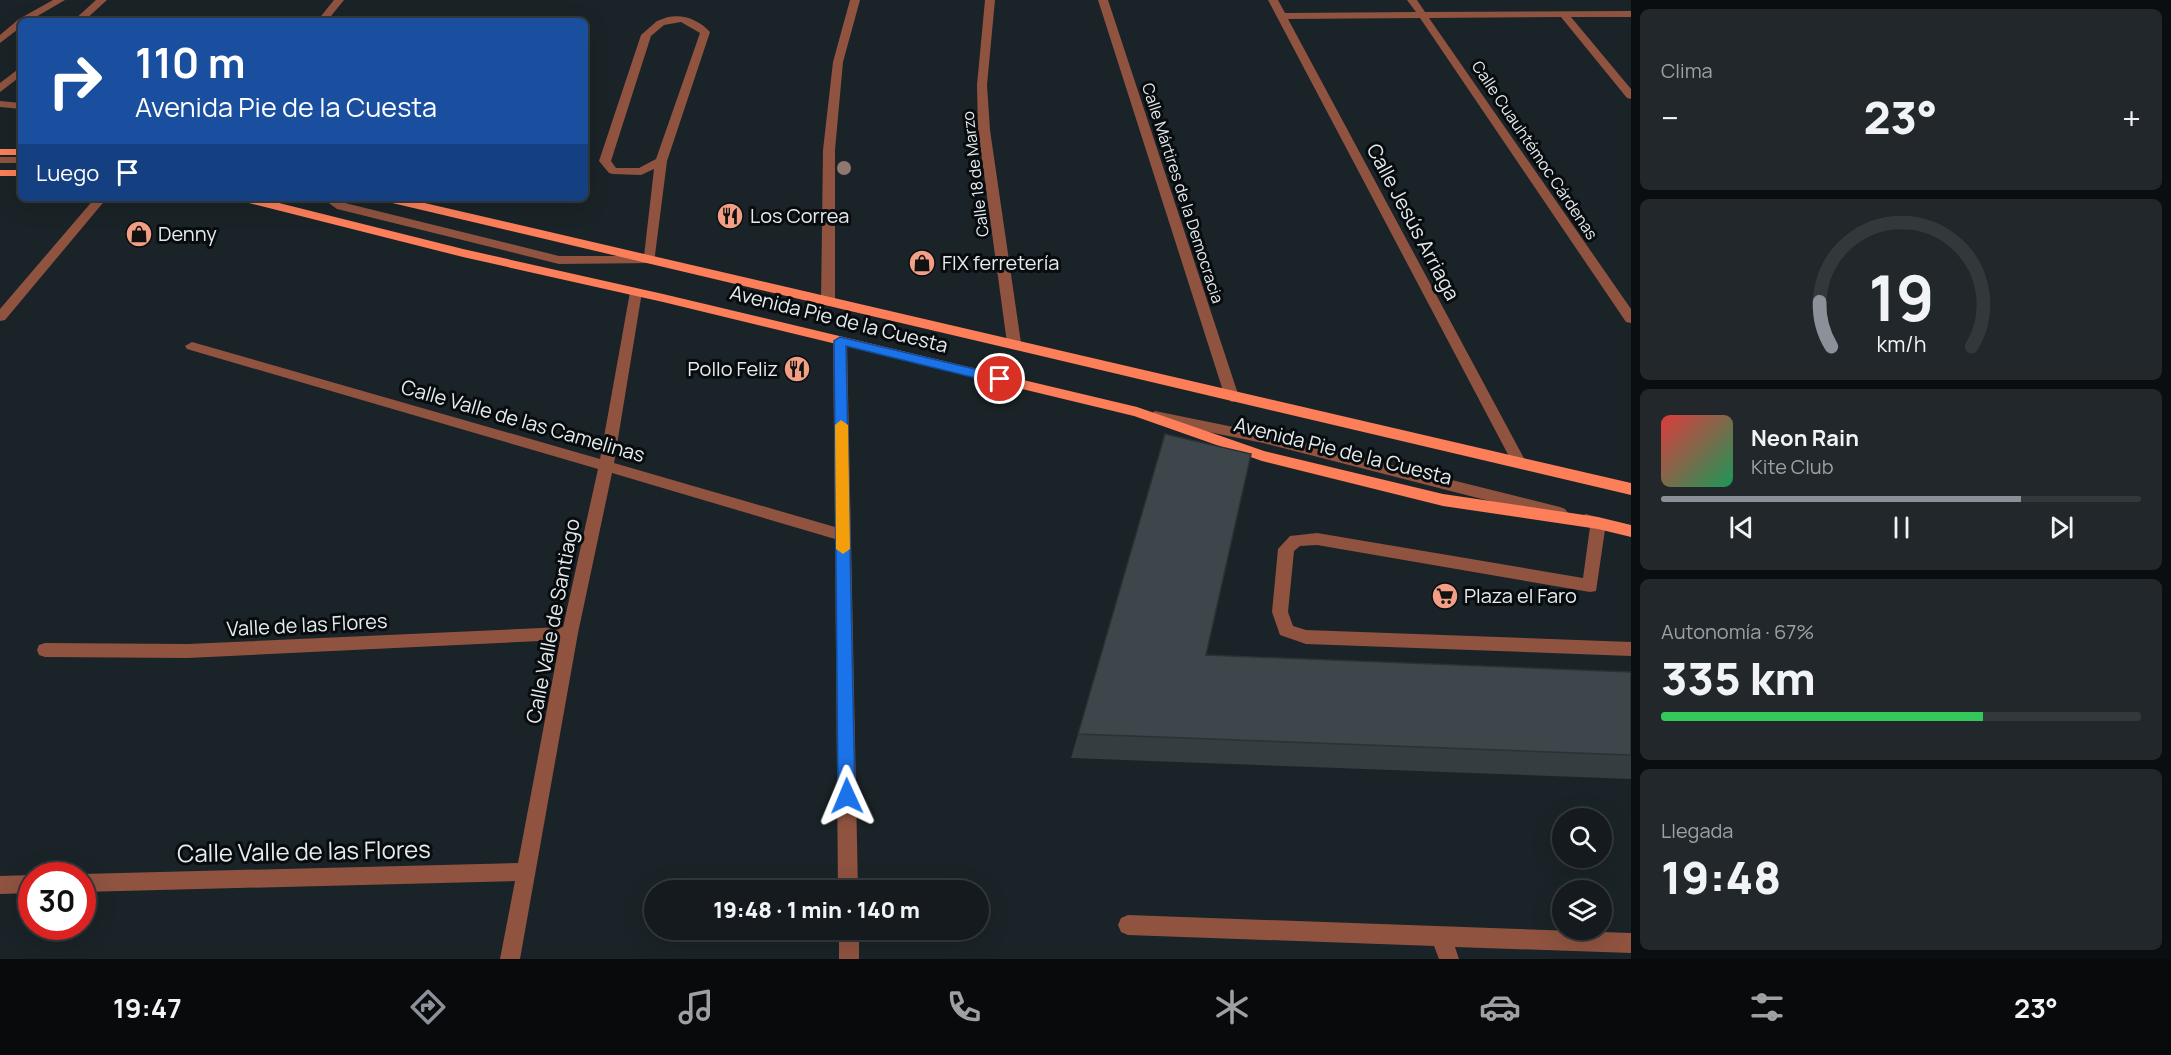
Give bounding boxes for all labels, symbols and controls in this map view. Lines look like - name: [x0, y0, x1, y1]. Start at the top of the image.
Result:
- text: 110 m: [135, 33, 246, 91]
- icon: right: [36, 42, 114, 120]
- street label: Calle Cuauhtémoc Cárdenas: [1467, 56, 1603, 244]
- text: Clima: [1661, 57, 1713, 84]
- street label: Calle Mártires de la Democracia: [1137, 80, 1229, 306]
- text: 23°: [1863, 86, 1937, 148]
- text: Avenida Pie de la Cuesta: [135, 88, 437, 125]
- text: −: [1661, 95, 1679, 140]
- text: +: [2122, 95, 2141, 140]
- street label: Calle 18 de Marzo: [956, 110, 994, 238]
- street label: Calle Jesús Arriaga: [1361, 139, 1466, 305]
- icon: arrive: [111, 156, 144, 189]
- text: Luego: [36, 158, 99, 188]
- restaurant icon: Los Correa: [715, 201, 745, 231]
- place label: Los Correa: [750, 202, 849, 229]
- shop icon: Denny: [124, 219, 154, 249]
- place label: Denny: [158, 220, 217, 247]
- shop icon: FIX ferretería: [907, 248, 937, 278]
- place label: FIX ferretería: [942, 249, 1059, 276]
- text: 19: [1868, 254, 1934, 340]
- street label: Avenida Pie de la Cuesta: [727, 278, 951, 359]
- text: km/h: [1876, 329, 1926, 358]
- pin: [974, 353, 1025, 404]
- restaurant icon: Pollo Feliz: [782, 354, 812, 384]
- place label: Pollo Feliz: [688, 355, 778, 382]
- icon: arrive: [983, 362, 1016, 395]
- street label: Calle Valle de las Camelinas: [398, 373, 648, 468]
- street label: Avenida Pie de la Cuesta: [1231, 410, 1455, 491]
- text: Neon Rain: [1751, 423, 1859, 453]
- text: Kite Club: [1751, 453, 1834, 480]
- icon: previous: [1725, 511, 1758, 544]
- icon: pause: [1885, 511, 1918, 544]
- icon: next: [2045, 511, 2078, 544]
- street label: Calle Valle de Santiago: [519, 516, 586, 726]
- supermarket icon: Plaza el Faro: [1430, 581, 1460, 611]
- place label: Plaza el Faro: [1464, 582, 1577, 609]
- street label: Valle de las Flores: [226, 607, 388, 642]
- text: Autonomía · 67%: [1661, 618, 1814, 645]
- text: 335 km: [1661, 647, 1816, 709]
- position arrow: [815, 764, 879, 828]
- map controls: [1552, 808, 1612, 940]
- button: search: [1552, 808, 1612, 868]
- text: Llegada: [1661, 817, 1733, 844]
- street label: Calle Valle de las Flores: [177, 832, 431, 869]
- text: 19:48: [1661, 846, 1781, 908]
- speed limit sign: 30: [18, 862, 96, 940]
- button: layers: [1552, 880, 1612, 940]
- text: 19:48 · 1 min · 140 m: [713, 895, 920, 925]
- icon: directions: [407, 986, 449, 1028]
- icon: music: [675, 986, 717, 1028]
- icon: phone: [943, 986, 985, 1028]
- icon: climate: [1211, 986, 1253, 1028]
- icon: car: [1479, 986, 1521, 1028]
- icon: filters: [1746, 986, 1788, 1028]
- text: 19:47: [113, 989, 182, 1026]
- text: 23°: [2014, 989, 2058, 1026]

